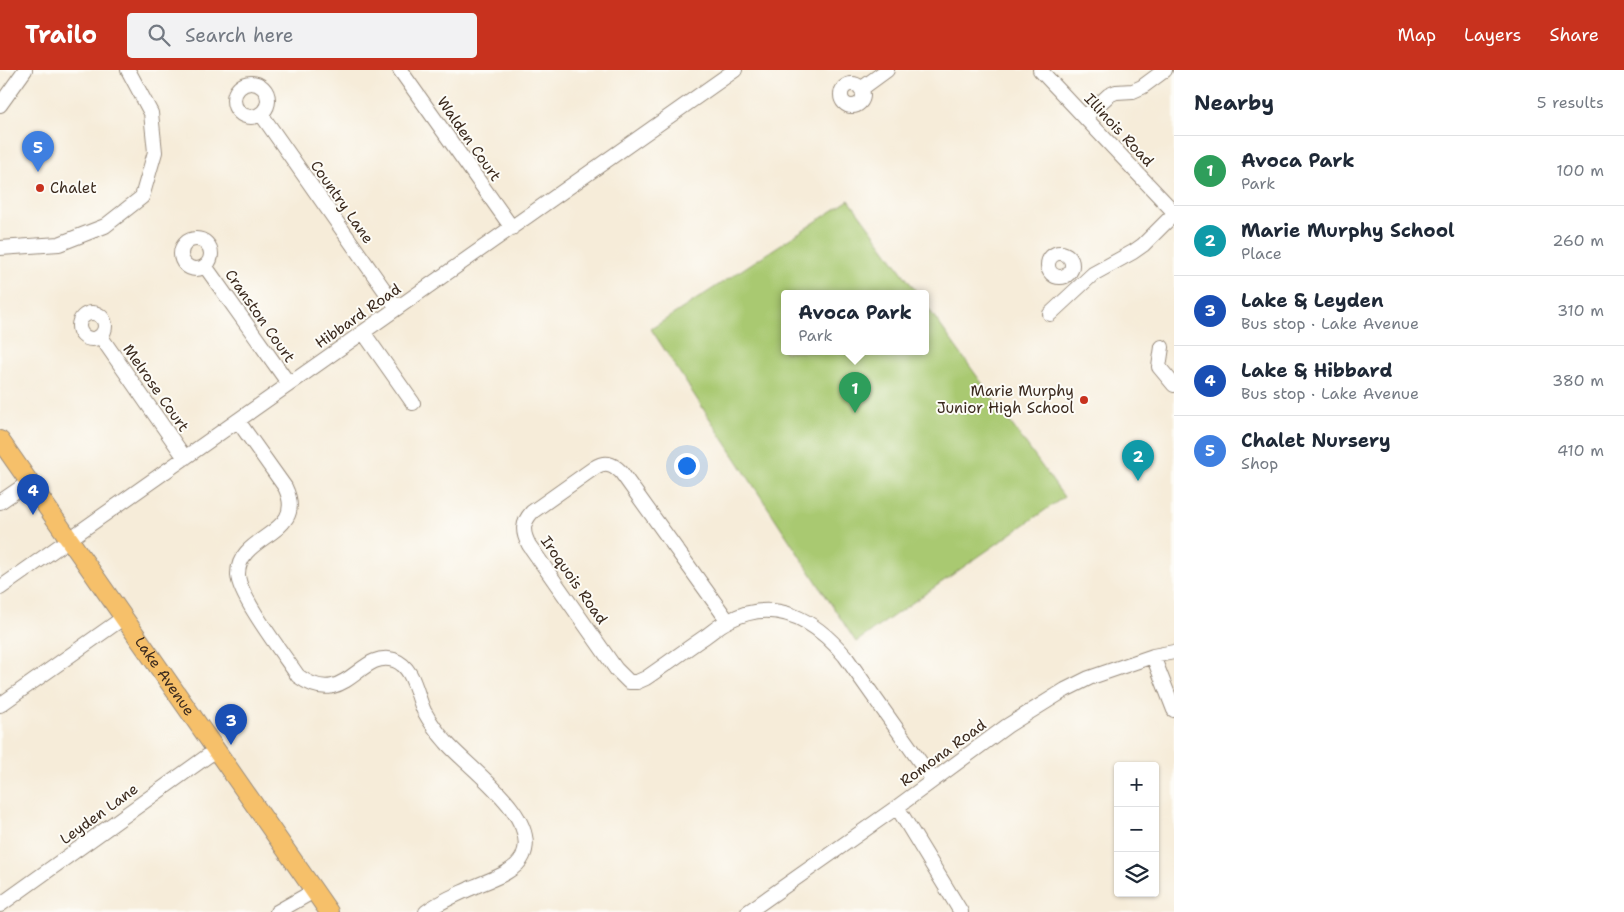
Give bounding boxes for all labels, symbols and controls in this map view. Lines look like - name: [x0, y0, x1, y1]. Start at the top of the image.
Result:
- search box: [127, 13, 477, 58]
- text: Trailo: [25, 19, 97, 51]
- icon: search: [145, 21, 173, 49]
- text: Search here: [185, 23, 294, 48]
- text: Map: [1398, 23, 1436, 47]
- text: Layers: [1464, 23, 1521, 47]
- text: Share: [1549, 23, 1599, 47]
- street label: Illinois Road: [1080, 89, 1158, 171]
- text: Nearby: [1194, 89, 1274, 117]
- text: 5 results: [1537, 92, 1604, 113]
- street label: Walden Court: [432, 93, 506, 185]
- pin: 5: [22, 131, 54, 172]
- text: Avoca Park: [1241, 148, 1355, 173]
- street label: Country Lane: [306, 156, 378, 248]
- text: 1: [1206, 160, 1214, 181]
- text: 100 m: [1556, 160, 1604, 181]
- text: Park: [1241, 173, 1275, 194]
- place label: Chalet: [50, 178, 97, 198]
- marker: Chalet: [34, 182, 46, 194]
- text: Marie Murphy School: [1241, 218, 1455, 243]
- text: 2: [1204, 230, 1216, 251]
- text: 260 m: [1552, 230, 1604, 251]
- text: Place: [1241, 243, 1282, 264]
- street label: Cranston Court: [220, 265, 300, 367]
- street label: Hibbard Road: [311, 279, 405, 353]
- text: Lake & Leyden: [1241, 288, 1384, 313]
- popup: [781, 290, 929, 355]
- text: Avoca Park: [798, 300, 912, 325]
- text: 3: [1204, 300, 1216, 321]
- text: 310 m: [1557, 300, 1604, 321]
- text: Bus stop · Lake Avenue: [1241, 313, 1419, 334]
- text: Park: [798, 325, 833, 346]
- street label: Melrose Court: [118, 340, 194, 436]
- text: Lake & Hibbard: [1241, 358, 1393, 383]
- text: 4: [1204, 370, 1216, 391]
- text: 380 m: [1552, 370, 1604, 391]
- pin: 1: [839, 372, 871, 413]
- place label: Marie Murphy Junior High School: [937, 381, 1074, 418]
- text: Bus stop · Lake Avenue: [1241, 383, 1419, 404]
- marker: Marie Murphy Junior High School: [1078, 394, 1090, 406]
- text: Chalet Nursery: [1241, 428, 1391, 453]
- pin: 2: [1122, 440, 1154, 481]
- text: 5: [1205, 440, 1215, 461]
- text: 410 m: [1557, 440, 1604, 461]
- your location: [674, 453, 700, 479]
- text: Shop: [1241, 453, 1278, 474]
- pin: 4: [17, 474, 49, 515]
- street label: Iroquois Road: [536, 532, 612, 629]
- street label: Lake Avenue: [130, 633, 199, 720]
- pin: 3: [215, 704, 247, 745]
- street label: Romona Road: [896, 715, 991, 791]
- map controls: [1114, 762, 1159, 897]
- button: +: [1114, 762, 1159, 807]
- street label: Leyden Lane: [56, 779, 142, 849]
- button: −: [1114, 807, 1159, 852]
- button: layers: [1114, 852, 1159, 897]

